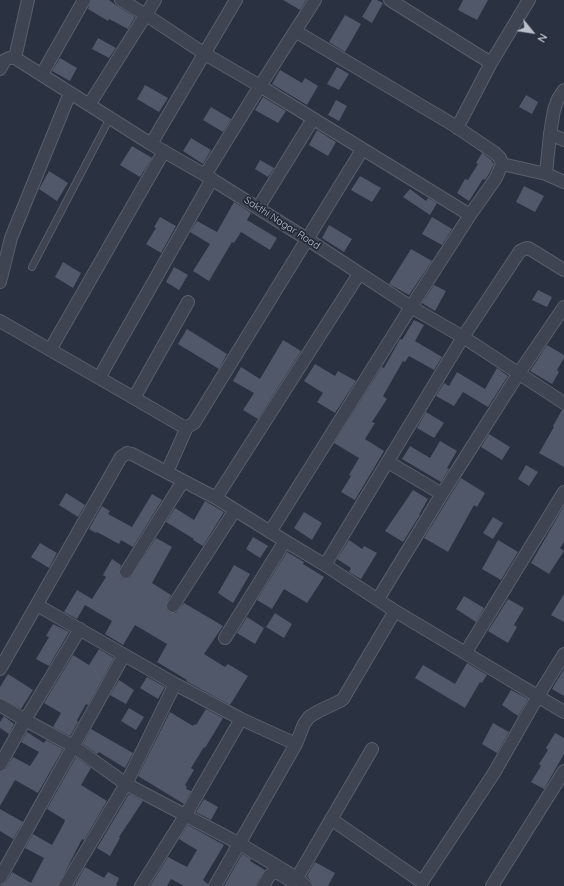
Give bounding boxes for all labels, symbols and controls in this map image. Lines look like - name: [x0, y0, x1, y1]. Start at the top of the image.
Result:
- north arrow: [512, 12, 552, 52]
- text: N: [534, 31, 550, 45]
- street label: Sakthi Nagar Road: [242, 194, 322, 252]

